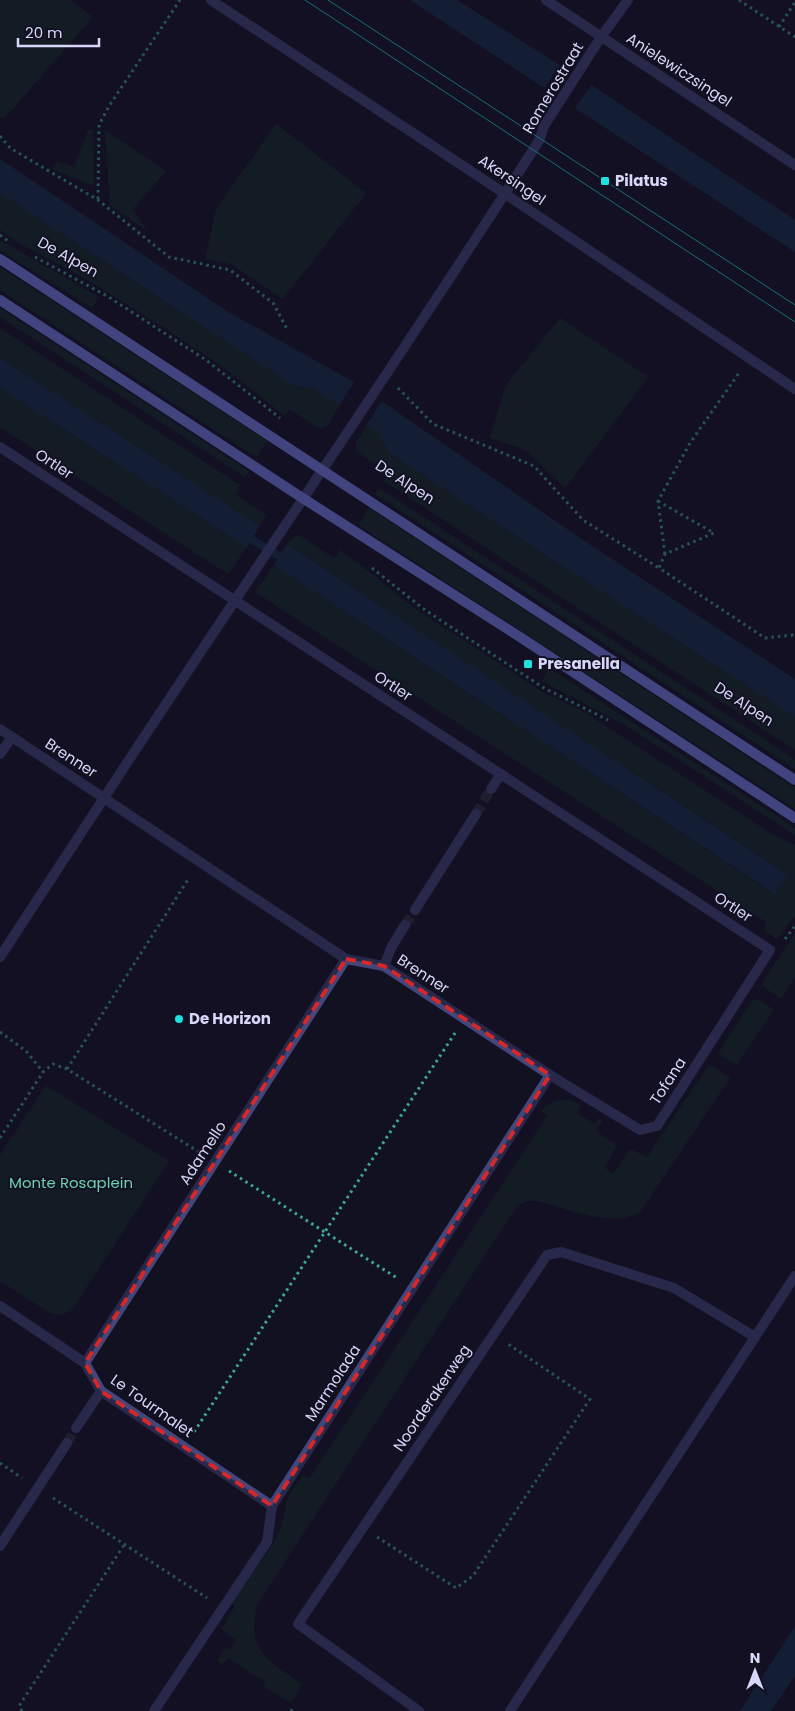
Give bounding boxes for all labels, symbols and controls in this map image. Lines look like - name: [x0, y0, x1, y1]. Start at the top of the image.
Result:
- scale bar: [18, 15, 99, 47]
- text: 20 m: [25, 22, 63, 43]
- street label: Anielewiczsingel: [622, 28, 736, 112]
- street label: Romerostraat: [517, 38, 588, 137]
- street label: Akersingel: [474, 149, 550, 210]
- place label: Pilatus: [615, 170, 668, 191]
- marker: Pilatus: [599, 175, 611, 187]
- street label: De Alpen: [34, 231, 103, 282]
- street label: Ortler: [31, 443, 78, 484]
- street label: De Alpen: [372, 455, 439, 509]
- place label: Presanella: [538, 653, 620, 674]
- marker: Presanella: [522, 658, 534, 670]
- street label: Ortler: [370, 665, 417, 706]
- street label: De Alpen: [711, 677, 778, 731]
- street label: Brenner: [41, 733, 102, 782]
- street label: Ortler: [710, 886, 757, 927]
- street label: Brenner: [393, 949, 454, 998]
- place label: De Horizon: [189, 1008, 271, 1029]
- marker: De Horizon: [173, 1013, 185, 1025]
- street label: Tofana: [644, 1053, 691, 1108]
- street label: Adamello: [174, 1117, 231, 1189]
- park label: Monte Rosaplein: [9, 1172, 133, 1193]
- street label: Marmolada: [300, 1340, 365, 1425]
- street label: Noorderakerweg: [388, 1340, 475, 1455]
- street label: Le Tourmalet: [107, 1369, 198, 1442]
- north arrow: [730, 1646, 780, 1696]
- text: N: [750, 1648, 760, 1668]

